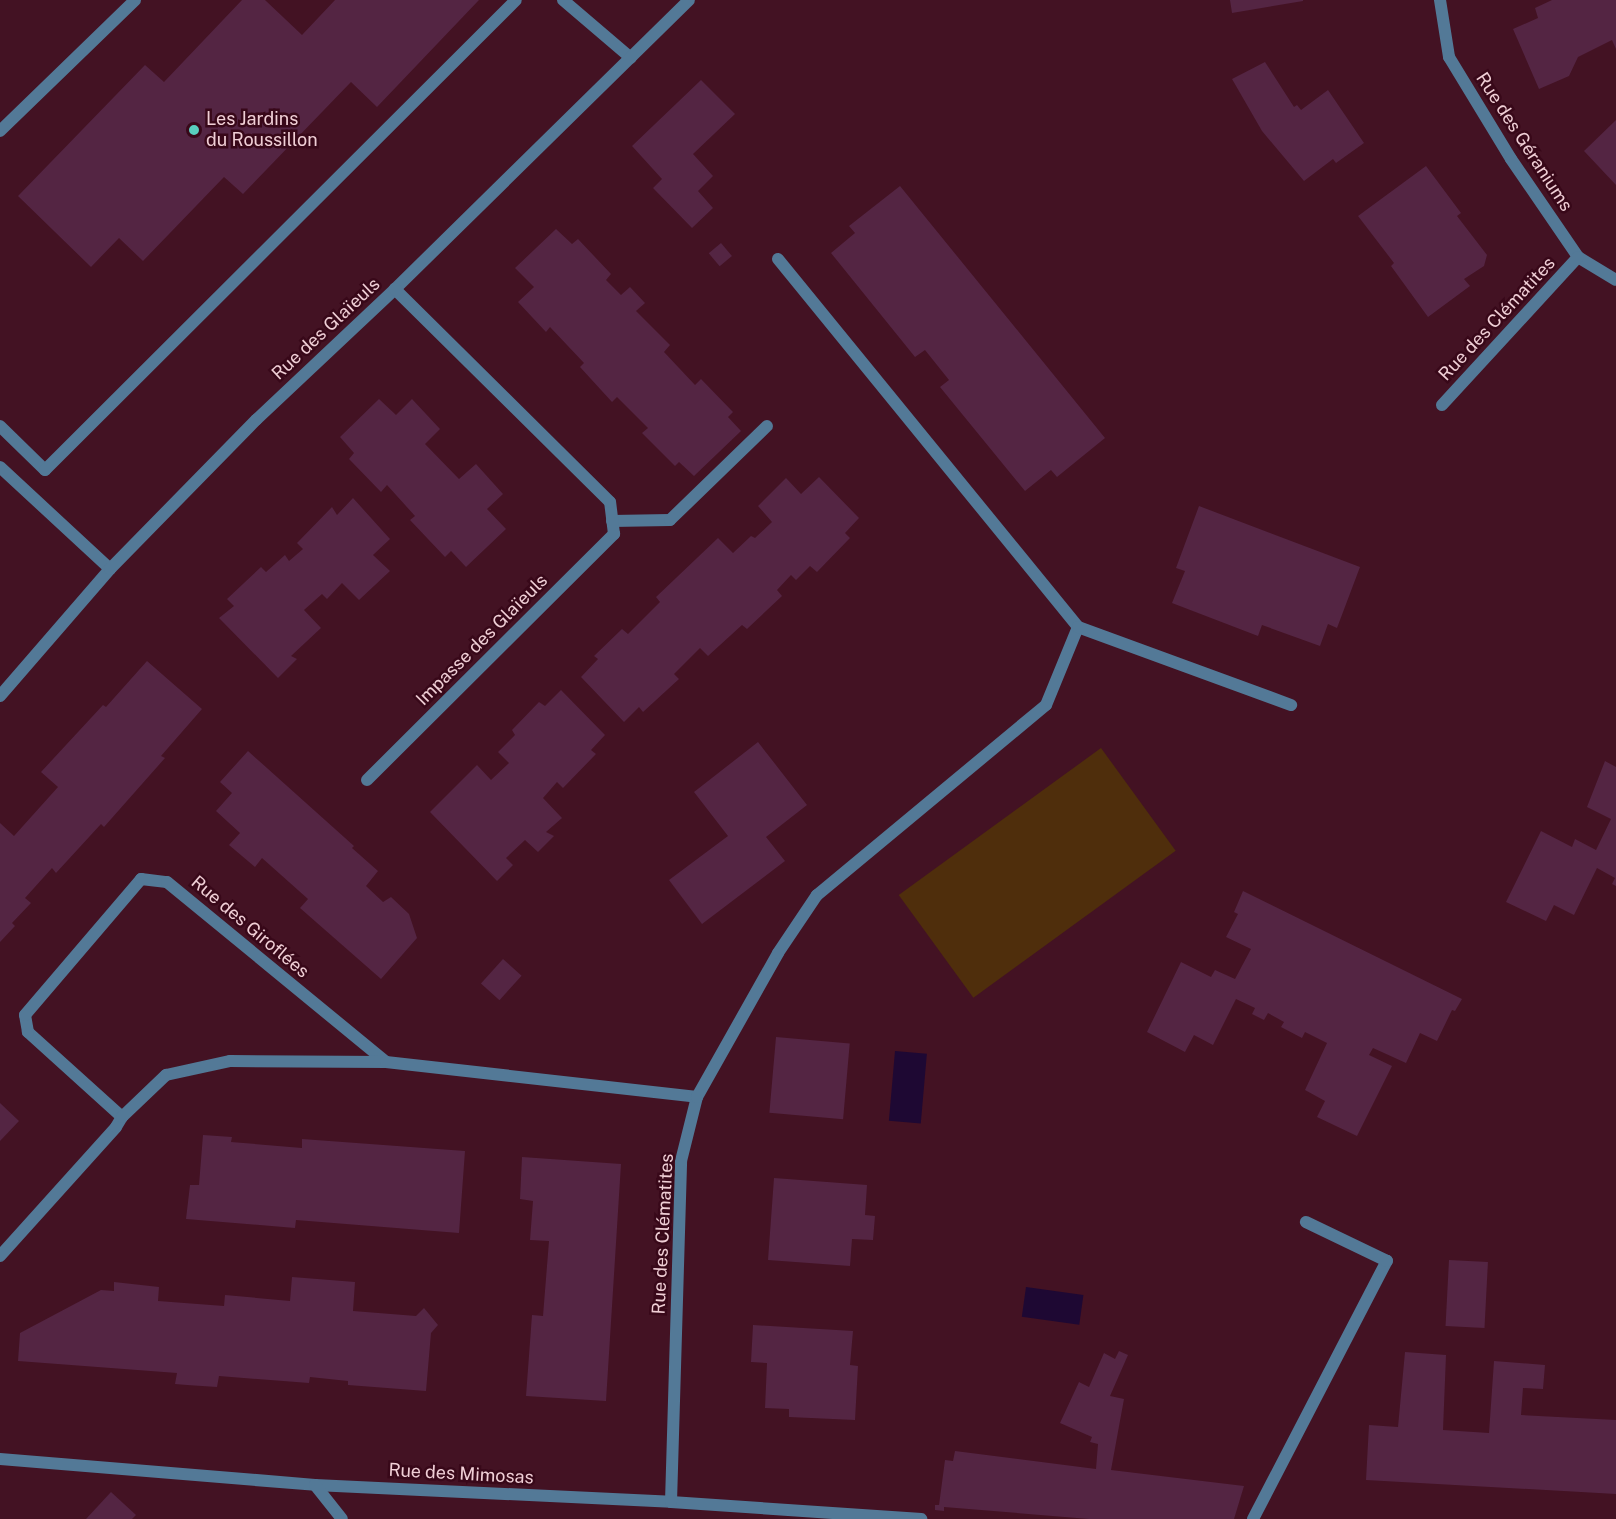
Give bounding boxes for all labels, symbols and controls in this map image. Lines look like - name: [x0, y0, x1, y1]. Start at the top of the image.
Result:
- street label: Rue des Géraniums: [1471, 68, 1577, 216]
- place label: Les Jardins du Roussillon: [206, 109, 318, 152]
- marker: Les Jardins du Roussillon: [187, 123, 201, 137]
- street label: Rue des Clématites: [1434, 253, 1560, 385]
- street label: Rue des Glaïeuls: [267, 273, 385, 385]
- street label: Impasse des Glaïeuls: [412, 570, 552, 710]
- street label: Rue des Giroflées: [187, 871, 313, 983]
- street label: Rue des Clématites: [648, 1153, 678, 1315]
- street label: Rue des Mimosas: [388, 1459, 534, 1489]

